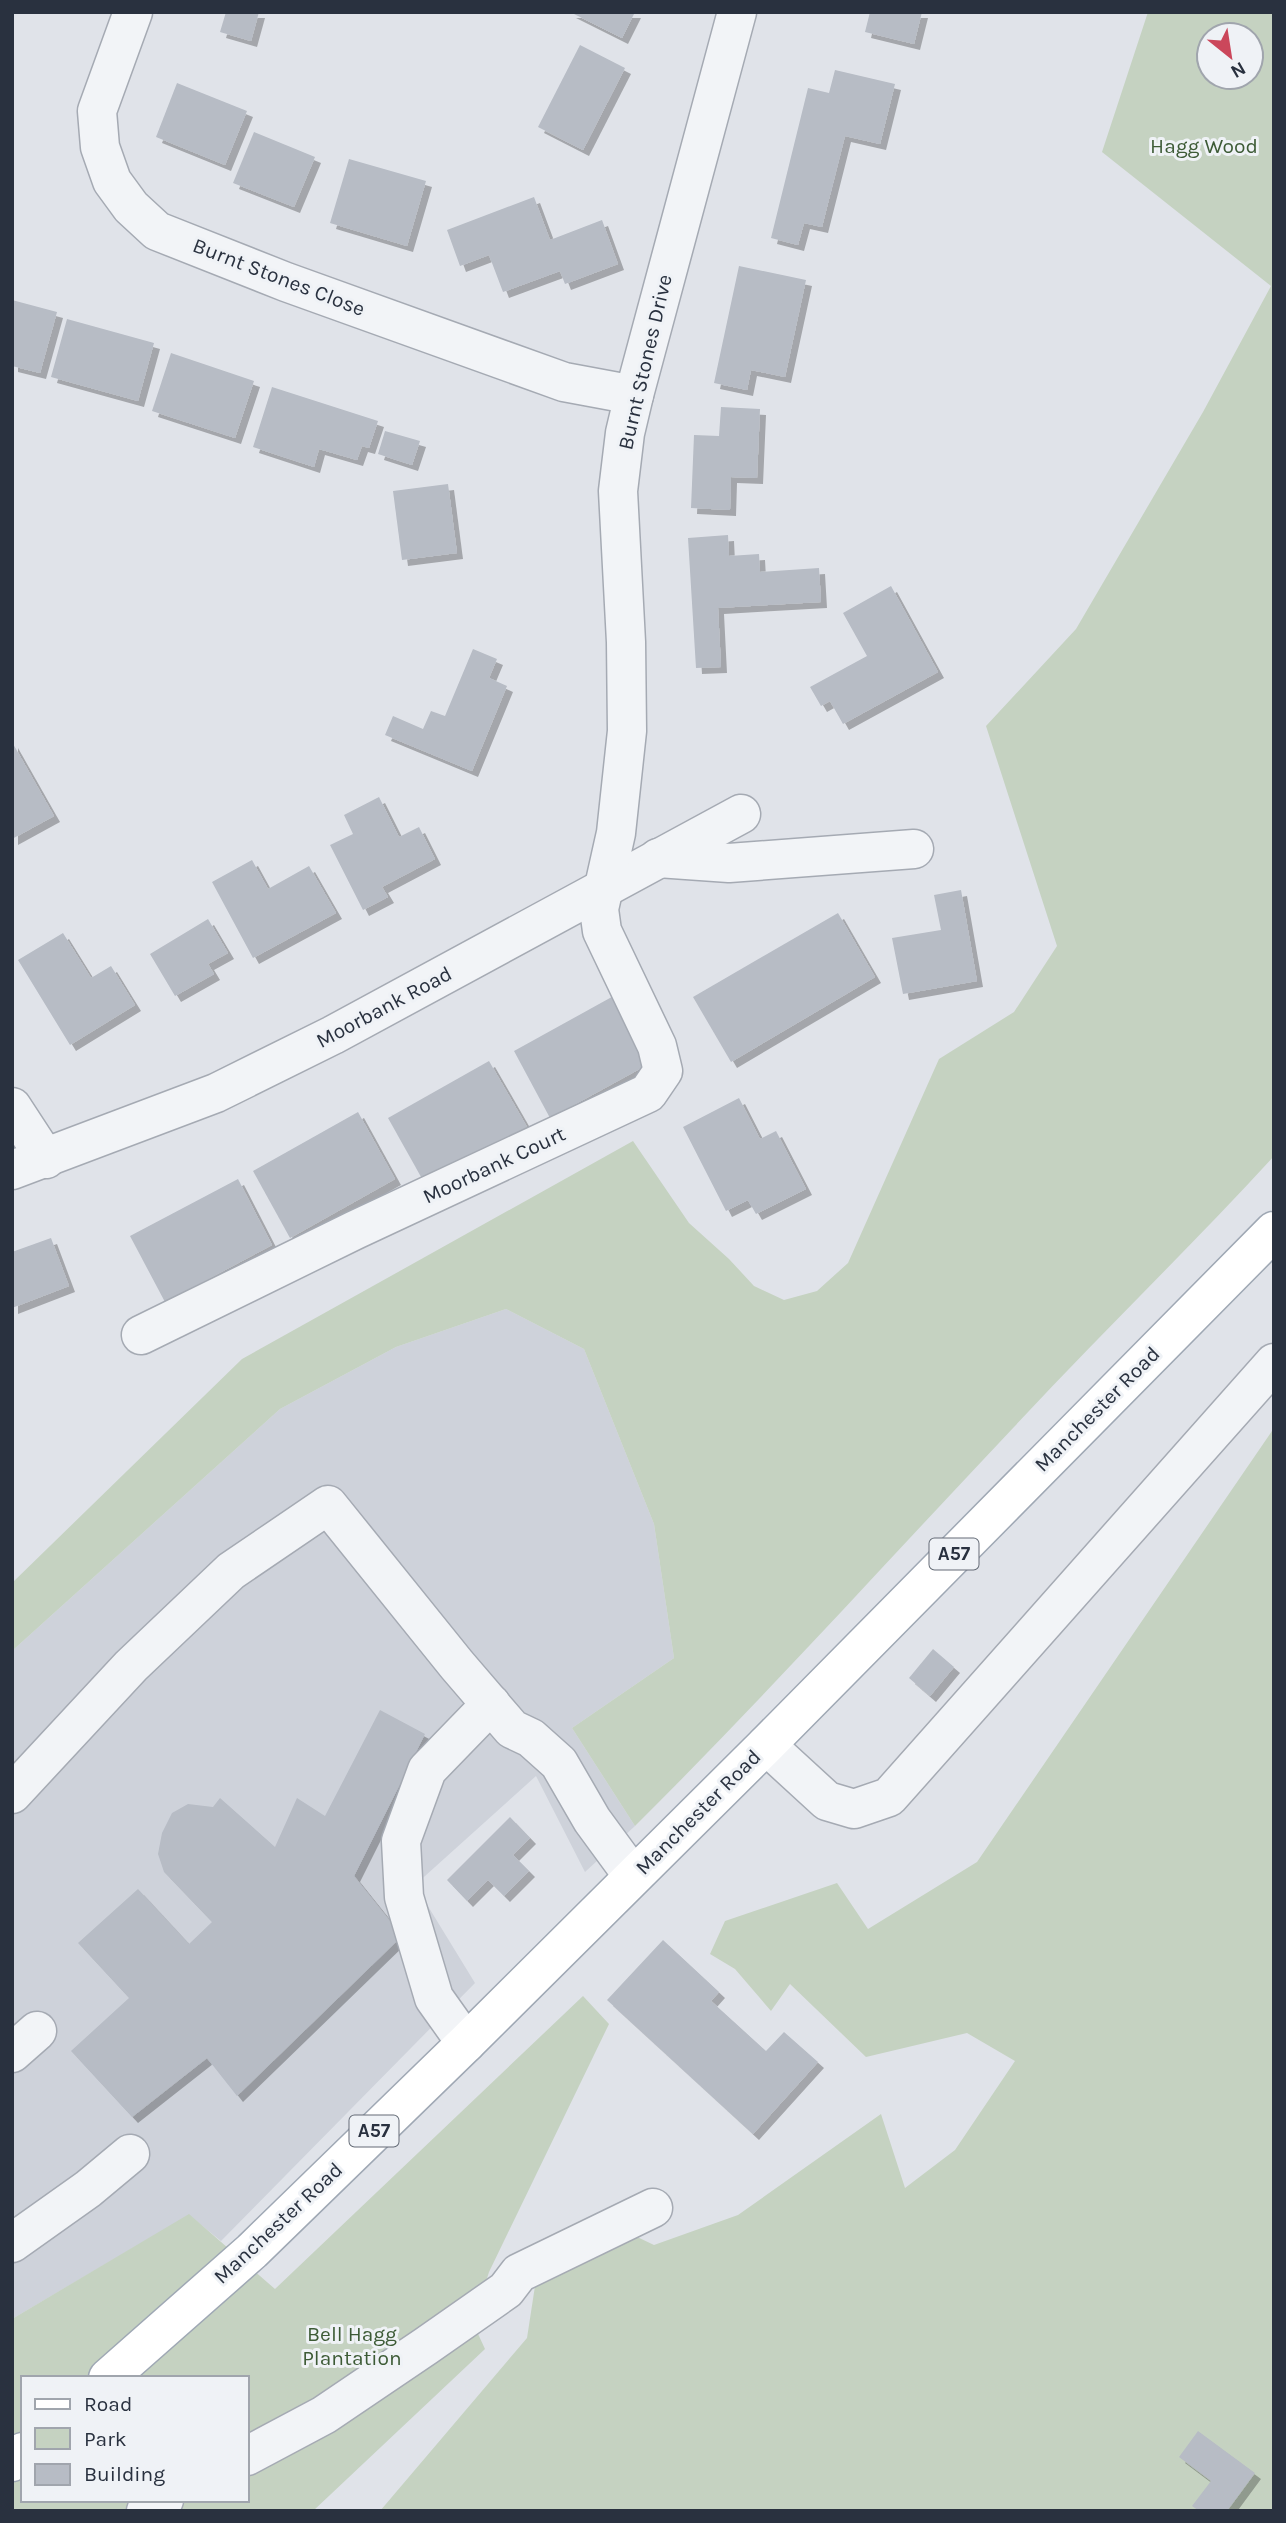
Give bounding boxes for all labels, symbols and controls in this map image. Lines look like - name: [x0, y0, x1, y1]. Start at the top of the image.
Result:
- north arrow: [1195, 21, 1265, 91]
- text: N: [1227, 57, 1249, 83]
- park label: Hagg Wood: [1150, 134, 1258, 158]
- street label: Burnt Stones Close: [190, 233, 368, 321]
- street label: Burnt Stones Drive: [613, 272, 677, 452]
- street label: Moorbank Road: [312, 961, 456, 1053]
- street label: Moorbank Court: [419, 1121, 569, 1208]
- street label: Manchester Road: [1029, 1341, 1165, 1477]
- road number: A57: [930, 1538, 978, 1570]
- street label: Manchester Road: [630, 1744, 766, 1880]
- road number: A57: [350, 2116, 398, 2146]
- street label: Manchester Road: [209, 2157, 347, 2289]
- park label: Bell Hagg Plantation: [302, 2322, 402, 2370]
- legend: [21, 2376, 248, 2502]
- text: Road: [84, 2392, 132, 2416]
- text: Park: [84, 2427, 127, 2451]
- text: Building: [84, 2462, 165, 2486]

